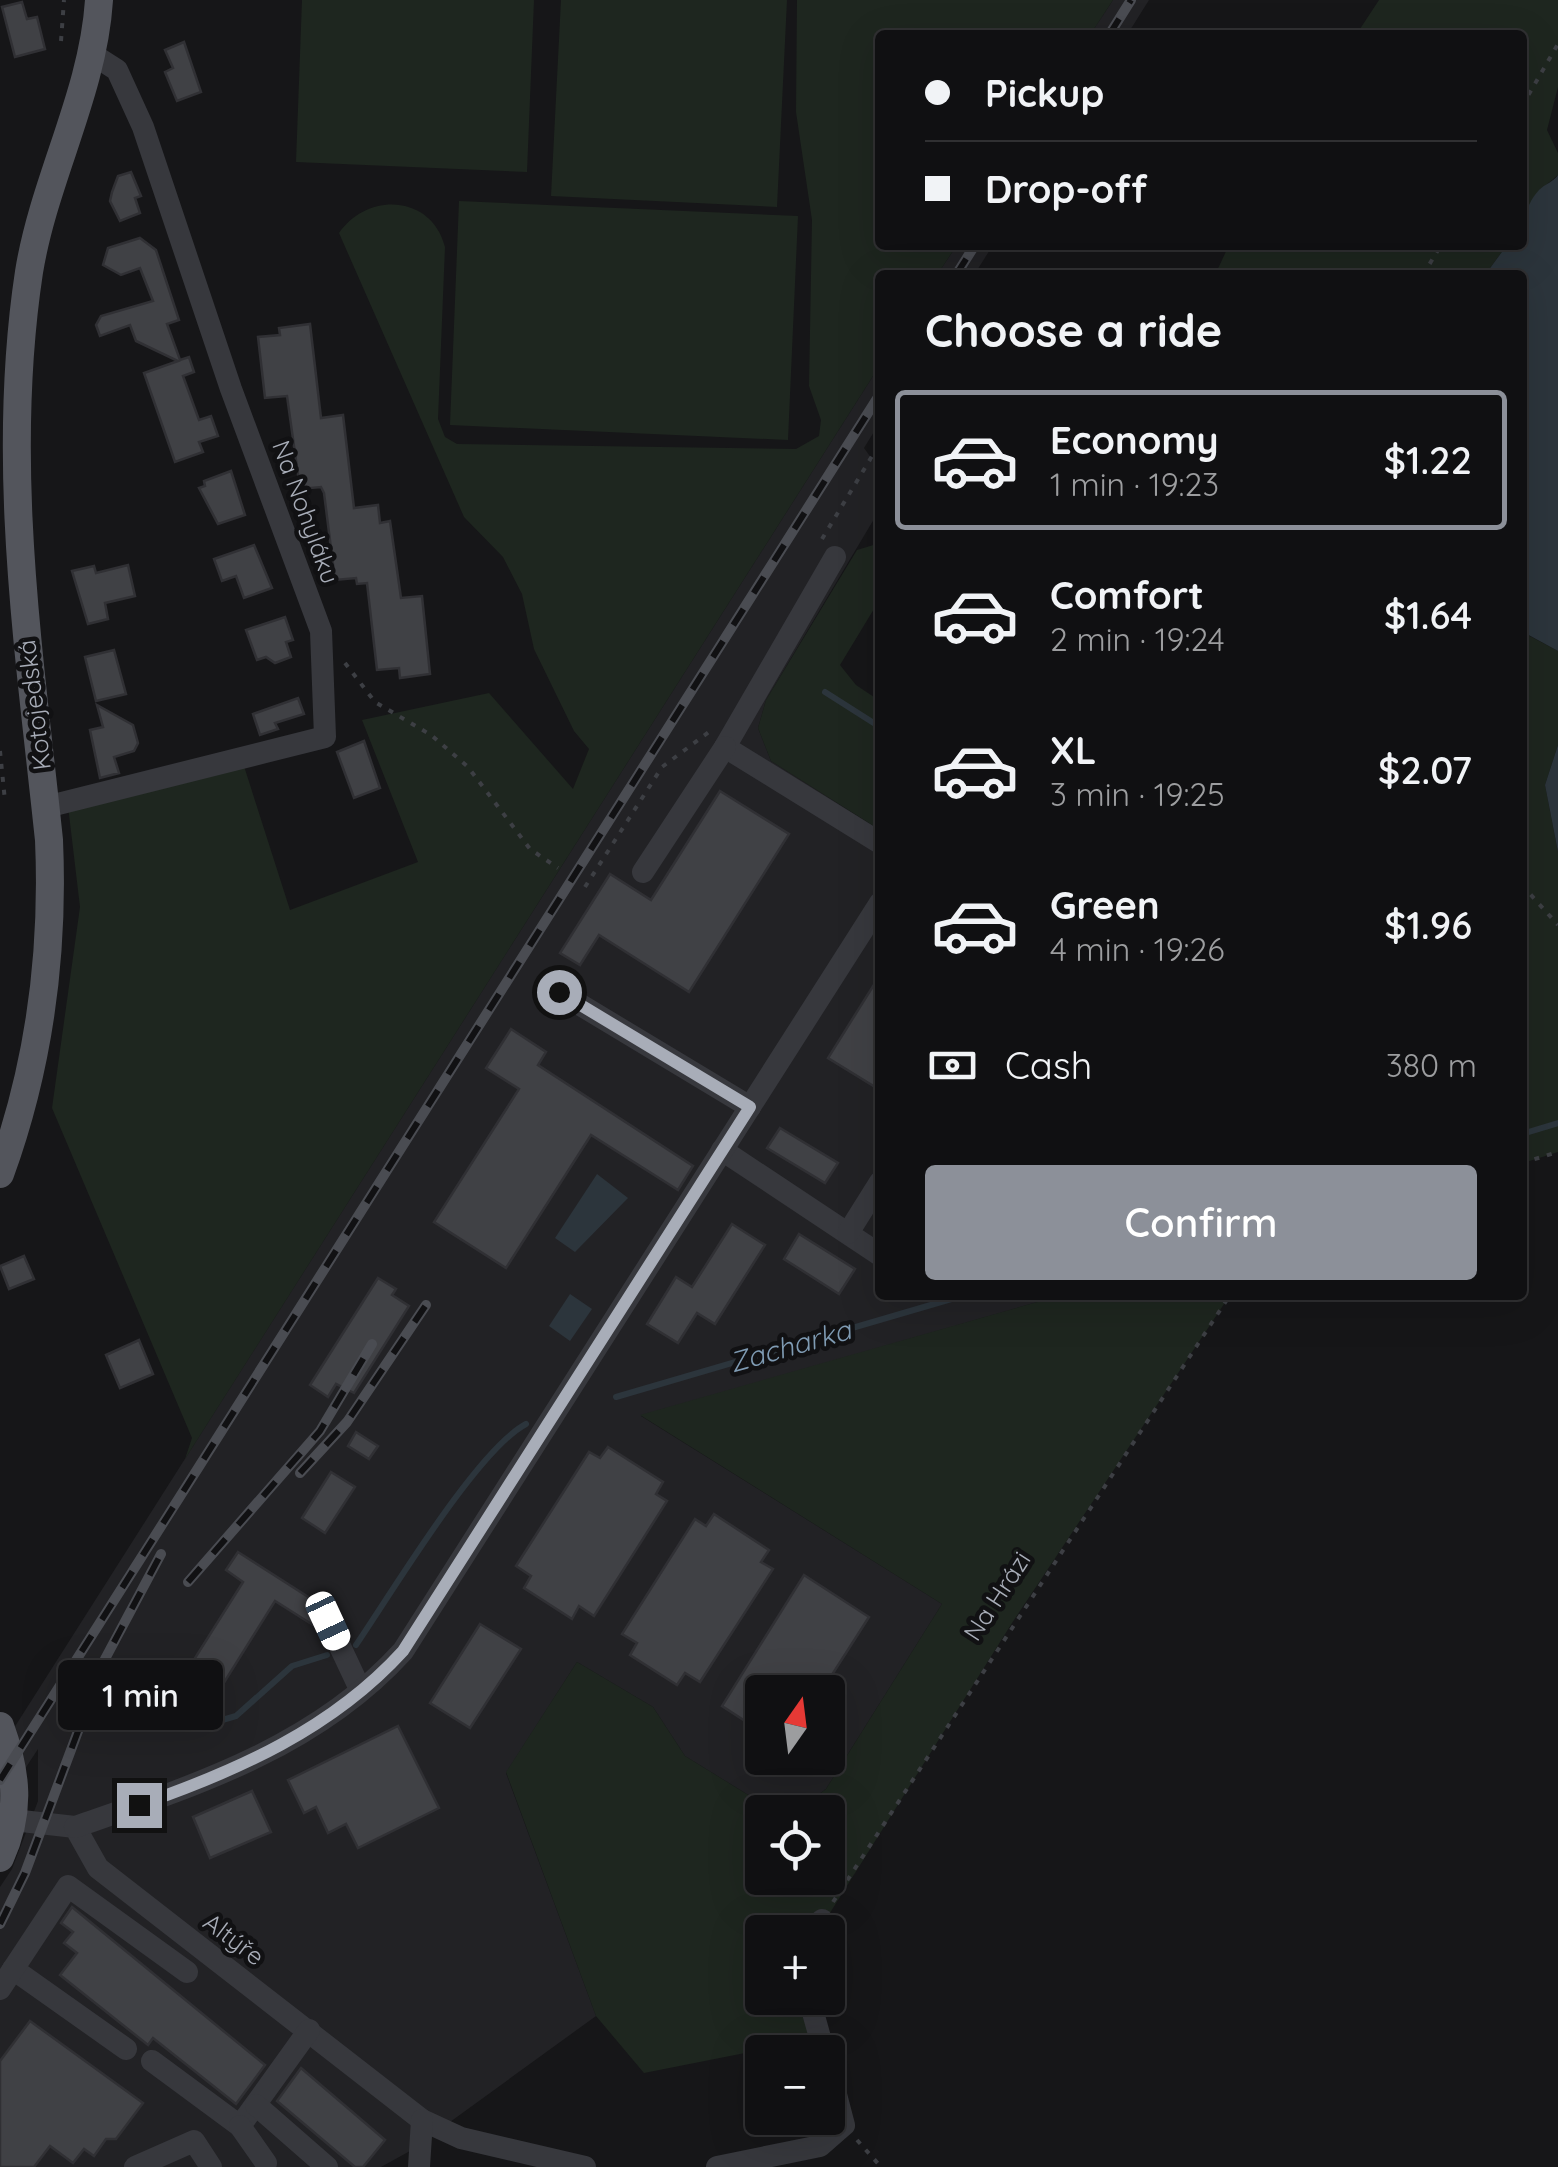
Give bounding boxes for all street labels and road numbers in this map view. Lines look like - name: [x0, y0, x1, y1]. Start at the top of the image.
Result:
- street label: Na Nohyláku: [266, 436, 347, 588]
- street label: Kotojedská: [10, 638, 57, 772]
- street label: Na Hrázi: [956, 1545, 1037, 1646]
- street label: Altýře: [198, 1906, 271, 1972]

